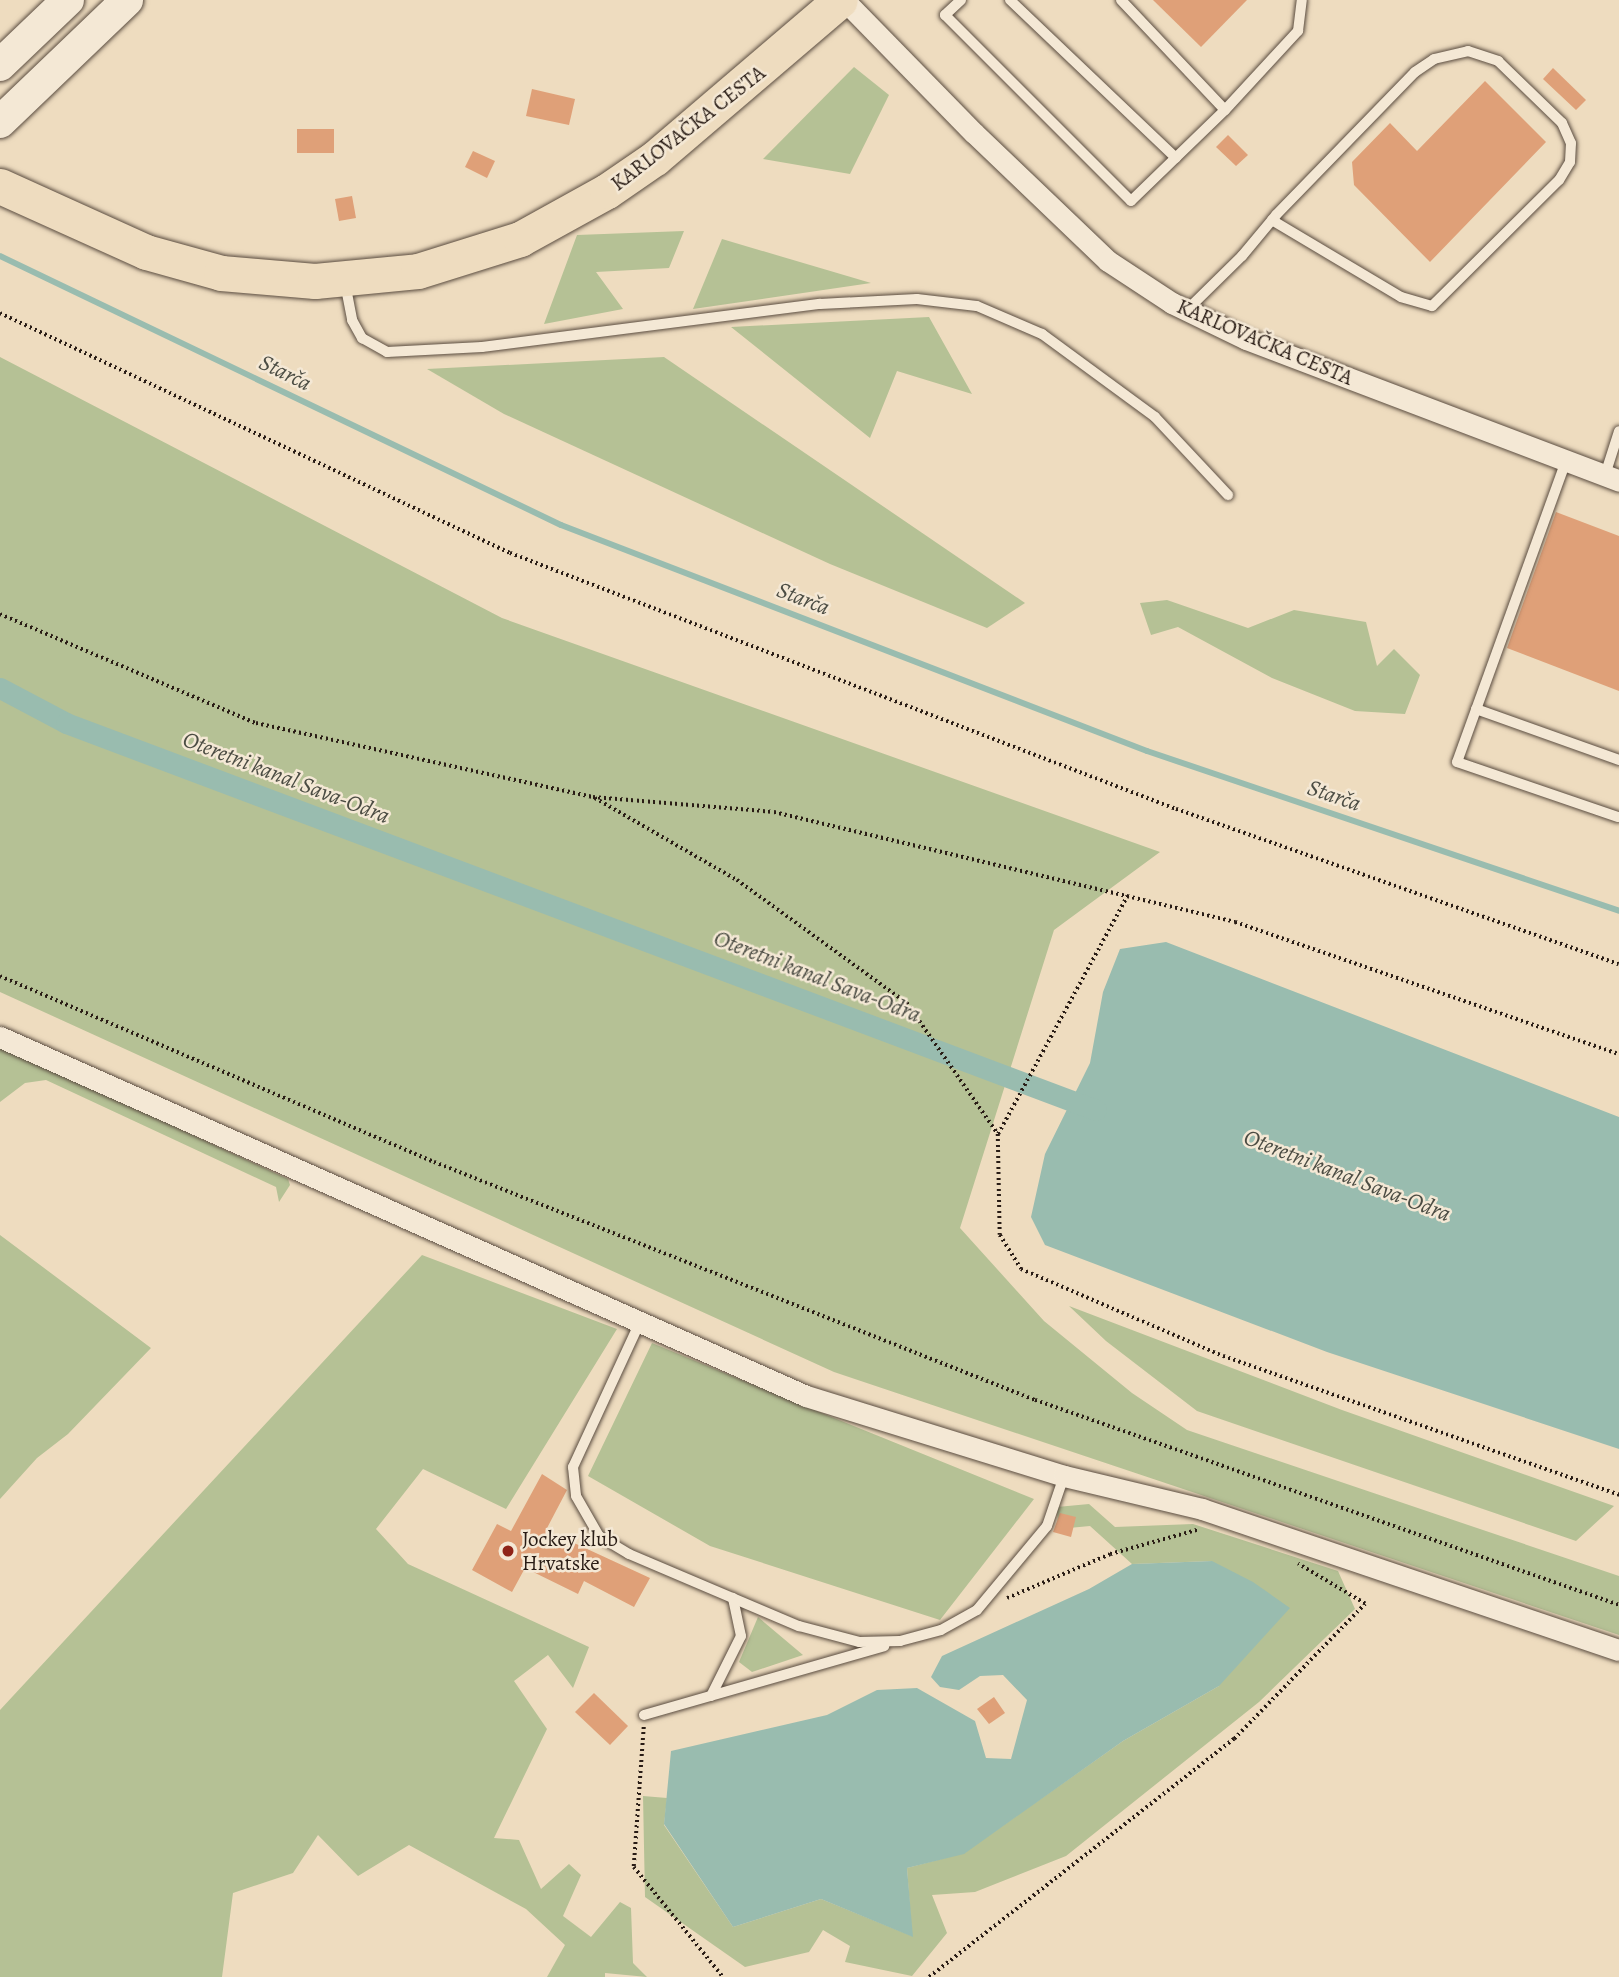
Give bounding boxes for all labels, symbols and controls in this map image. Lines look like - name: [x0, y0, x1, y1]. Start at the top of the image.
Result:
- street label: KARLOVAČKA CESTA: [606, 60, 770, 196]
- street label: KARLOVAČKA CESTA: [1173, 294, 1357, 390]
- water label: Starča: [254, 349, 316, 397]
- water label: Starča: [773, 576, 833, 622]
- water label: Oteretni kanal Sava-Odra: [179, 726, 393, 830]
- water label: Starča: [1304, 774, 1364, 818]
- water label: Oteretni kanal Sava-Odra: [710, 925, 924, 1029]
- water label: Oteretni kanal Sava-Odra: [1240, 1124, 1454, 1228]
- place label: Jockey klub Hrvatske: [522, 1526, 618, 1576]
- marker: Jockey klub Hrvatske: [500, 1543, 516, 1559]

